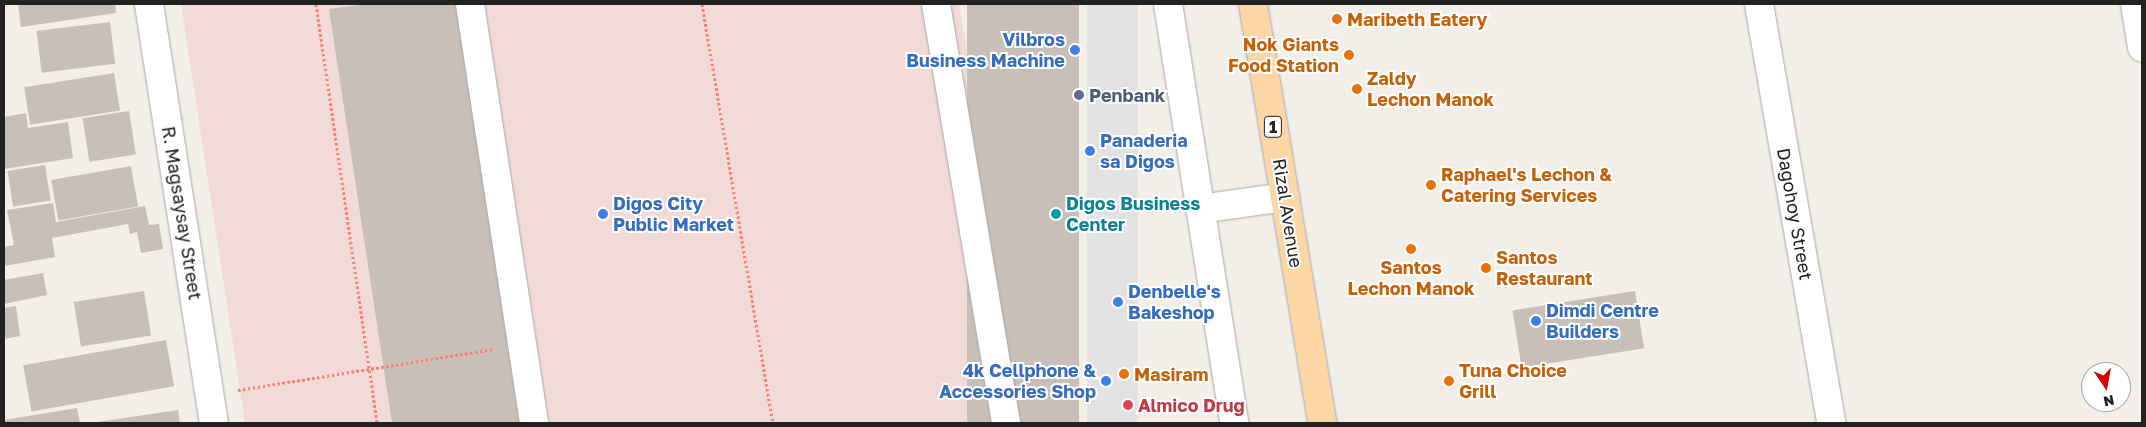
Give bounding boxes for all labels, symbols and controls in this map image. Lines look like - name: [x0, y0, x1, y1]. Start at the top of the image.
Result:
- place label: Maribeth Eatery: [1347, 8, 1487, 30]
- marker: Maribeth Eatery: [1331, 13, 1343, 25]
- place label: Vilbros Business Machine: [906, 29, 1065, 72]
- place label: Nok Giants Food Station: [1228, 34, 1339, 76]
- marker: Vilbros Business Machine: [1069, 44, 1081, 56]
- marker: Nok Giants Food Station: [1343, 49, 1355, 61]
- place label: Zaldy Lechon Manok: [1367, 68, 1494, 110]
- marker: Zaldy Lechon Manok: [1351, 83, 1363, 95]
- place label: Penbank: [1089, 84, 1165, 106]
- marker: Penbank: [1073, 89, 1085, 101]
- road number: 1: [1263, 114, 1283, 140]
- street label: R. Magsaysay Street: [158, 125, 206, 301]
- place label: Panaderia sa Digos: [1100, 130, 1188, 172]
- marker: Panaderia sa Digos: [1084, 145, 1096, 157]
- street label: Dagohoy Street: [1773, 146, 1817, 282]
- street label: Rizal Avenue: [1269, 157, 1307, 269]
- place label: Raphael's Lechon & Catering Services: [1441, 164, 1612, 206]
- marker: Raphael's Lechon & Catering Services: [1425, 179, 1437, 191]
- place label: Digos City Public Market: [613, 193, 734, 235]
- place label: Digos Business Center: [1066, 193, 1200, 235]
- marker: Digos City Public Market: [597, 208, 609, 220]
- marker: Digos Business Center: [1050, 208, 1062, 220]
- marker: Santos Lechon Manok: [1405, 243, 1417, 255]
- place label: Santos Restaurant: [1496, 247, 1592, 290]
- place label: Santos Lechon Manok: [1348, 257, 1474, 300]
- marker: Santos Restaurant: [1480, 262, 1492, 274]
- place label: Denbelle's Bakeshop: [1128, 281, 1221, 324]
- marker: Denbelle's Bakeshop: [1112, 296, 1124, 308]
- place label: Dimdi Centre Builders: [1546, 300, 1659, 342]
- marker: Dimdi Centre Builders: [1530, 315, 1542, 327]
- place label: 4k Cellphone & Accessories Shop: [939, 360, 1096, 402]
- place label: Tuna Choice Grill: [1459, 360, 1567, 402]
- north arrow: [2081, 362, 2131, 412]
- place label: Masiram: [1134, 363, 1208, 385]
- marker: Masiram: [1118, 368, 1130, 380]
- marker: 4k Cellphone & Accessories Shop: [1100, 375, 1112, 387]
- marker: Tuna Choice Grill: [1443, 375, 1455, 387]
- text: N: [2102, 392, 2116, 411]
- place label: Almico Drug: [1138, 394, 1245, 416]
- marker: Almico Drug: [1122, 399, 1134, 411]

